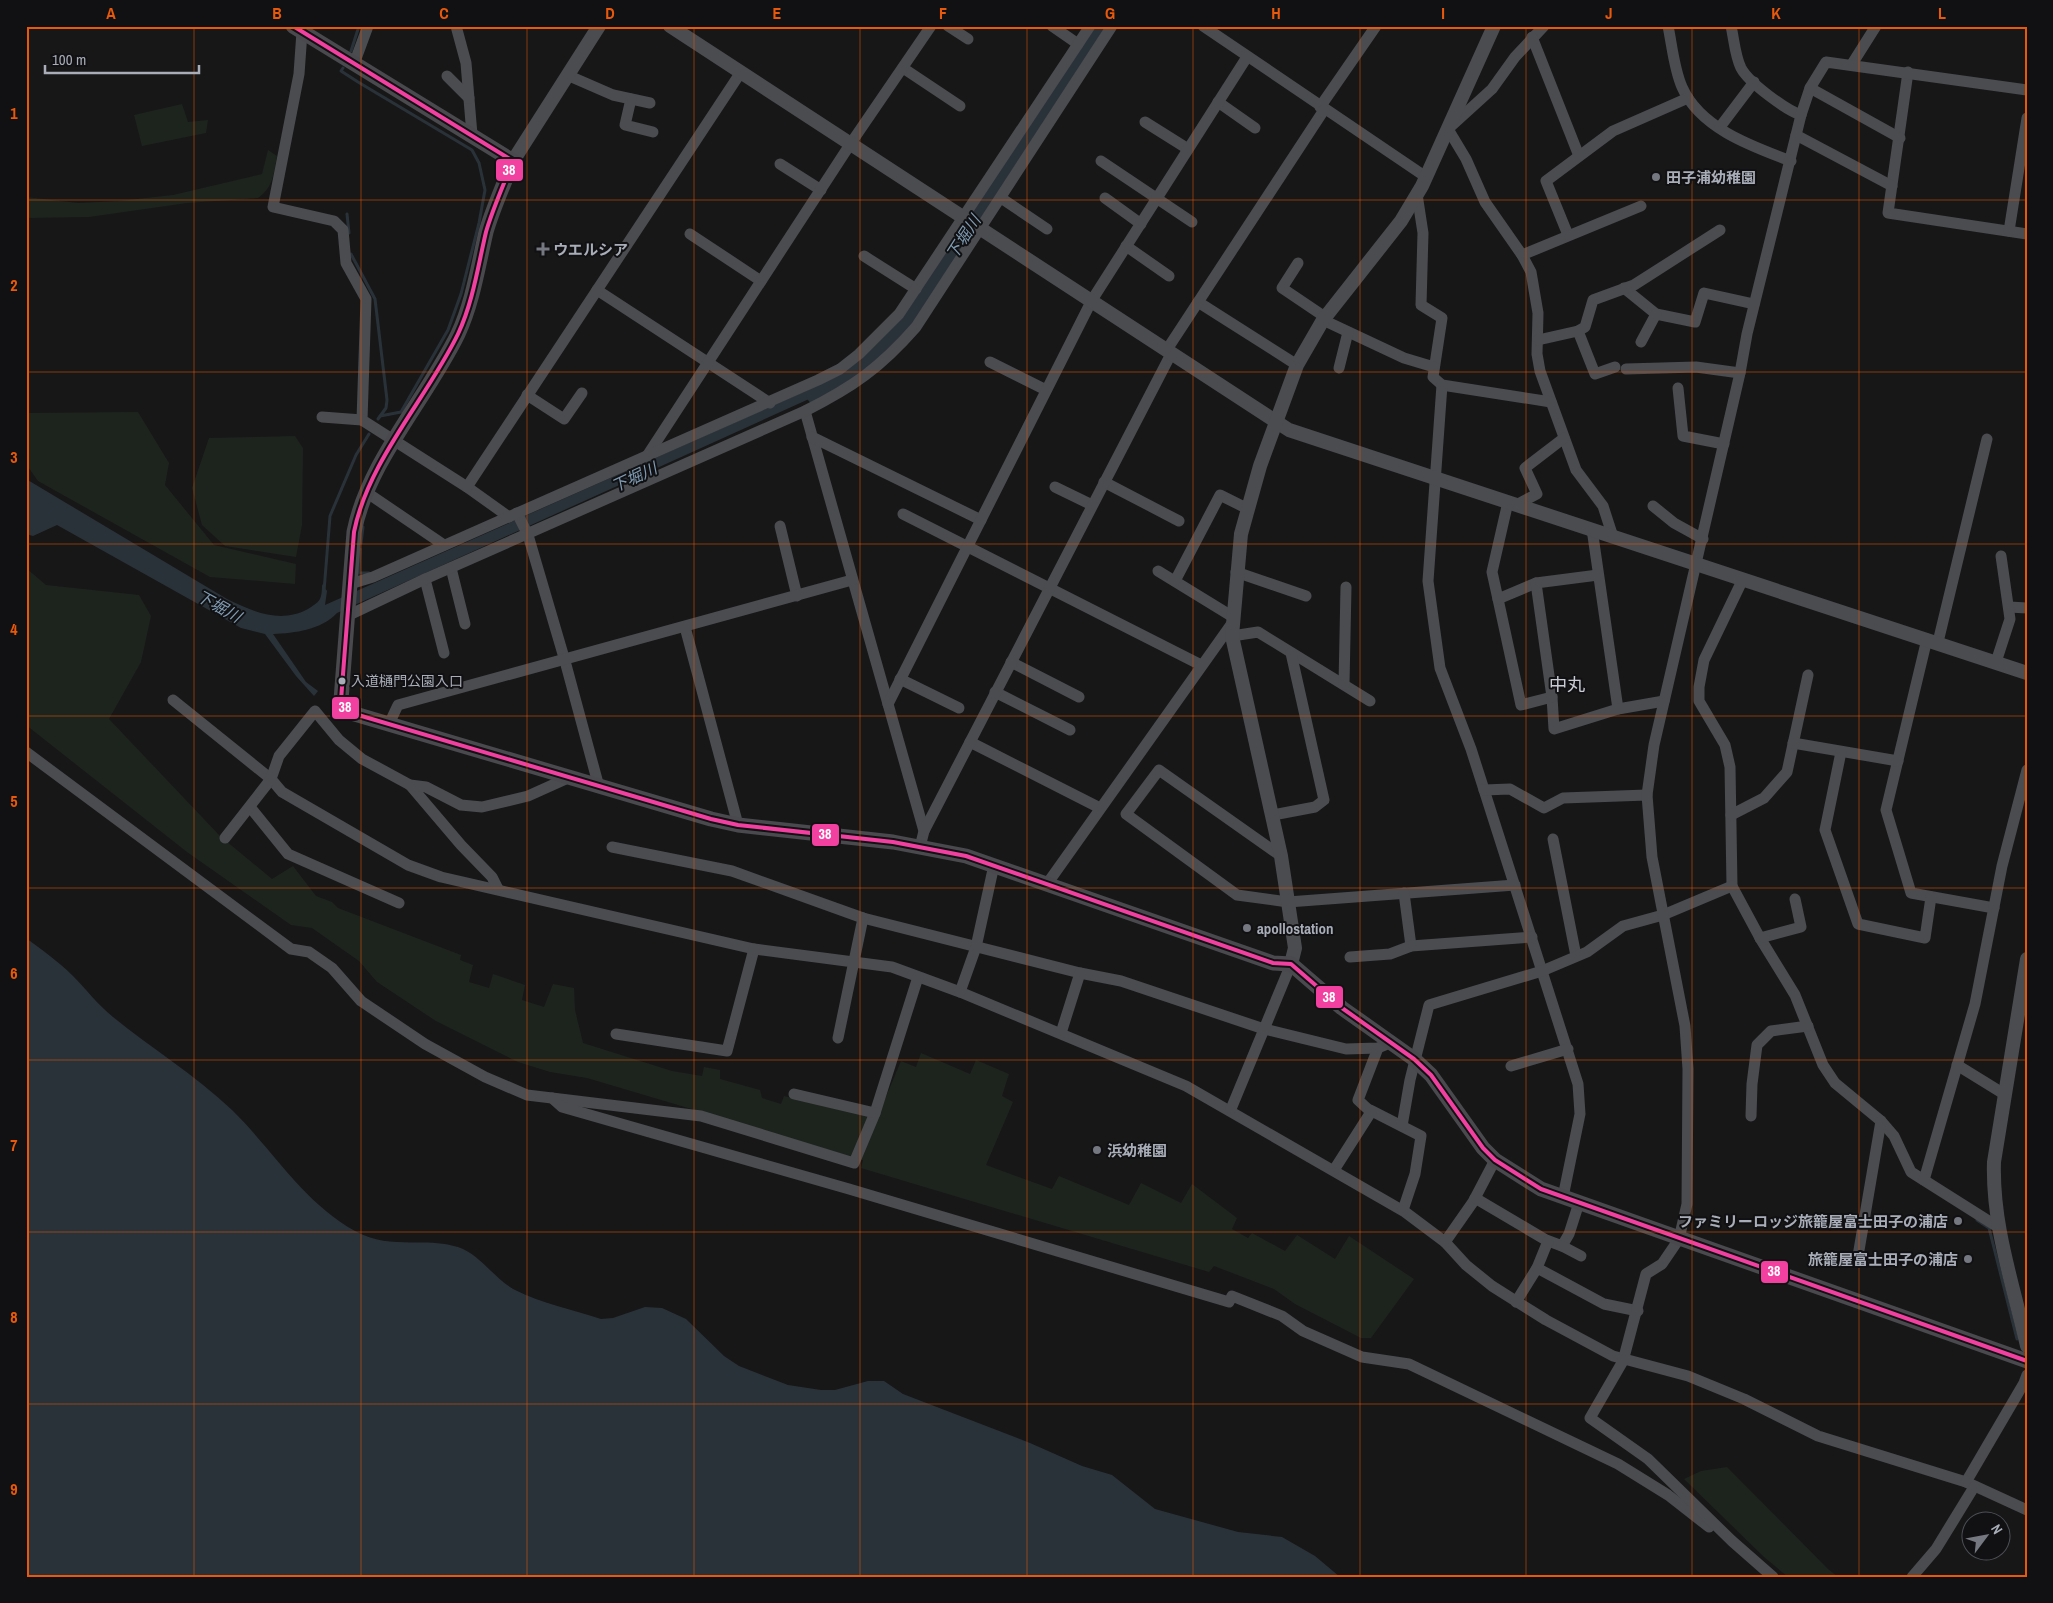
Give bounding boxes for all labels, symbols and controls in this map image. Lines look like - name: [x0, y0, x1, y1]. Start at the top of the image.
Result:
- text: A: [106, 2, 116, 24]
- text: B: [272, 2, 282, 24]
- text: C: [439, 2, 449, 24]
- text: D: [605, 2, 615, 24]
- text: E: [773, 2, 782, 24]
- text: F: [939, 2, 947, 24]
- text: G: [1105, 2, 1115, 24]
- text: H: [1271, 2, 1281, 24]
- text: I: [1441, 2, 1445, 24]
- text: J: [1605, 2, 1613, 24]
- text: K: [1771, 2, 1781, 24]
- text: L: [1938, 2, 1946, 24]
- scale bar: [45, 42, 199, 74]
- text: 100 m: [52, 49, 86, 70]
- text: 1: [10, 102, 18, 124]
- line badge: 38: [495, 158, 524, 182]
- text: 38: [503, 161, 515, 179]
- place label: 田子浦幼稚園: [1666, 167, 1756, 188]
- marker: 田子浦幼稚園: [1650, 171, 1662, 183]
- water label: 下堀川: [941, 209, 986, 263]
- place label: ウエルシア: [553, 239, 628, 260]
- marker: ウエルシア: [537, 243, 549, 255]
- text: 2: [10, 274, 18, 296]
- text: 3: [10, 446, 18, 468]
- water label: 下堀川: [608, 456, 662, 497]
- water label: 下堀川: [193, 585, 247, 628]
- text: 4: [10, 618, 18, 640]
- place label: 入道樋門公園入口: [351, 672, 463, 690]
- district label: 中丸: [1549, 672, 1585, 697]
- marker: 入道樋門公園入口: [337, 676, 347, 686]
- line badge: 38: [331, 696, 360, 720]
- text: 38: [339, 698, 351, 716]
- text: 5: [10, 790, 18, 812]
- line badge: 38: [811, 823, 840, 847]
- text: 38: [819, 825, 831, 843]
- place label: apollostation: [1257, 918, 1334, 939]
- marker: apollostation: [1241, 922, 1253, 934]
- text: 6: [10, 962, 18, 984]
- line badge: 38: [1315, 985, 1344, 1009]
- text: 38: [1323, 988, 1335, 1006]
- text: 7: [10, 1134, 18, 1156]
- place label: 浜幼稚園: [1107, 1140, 1167, 1161]
- marker: 浜幼稚園: [1091, 1144, 1103, 1156]
- place label: ファミリーロッジ旅籠屋富士田子の浦店: [1678, 1211, 1948, 1232]
- marker: ファミリーロッジ旅籠屋富士田子の浦店: [1952, 1215, 1964, 1227]
- place label: 旅籠屋富士田子の浦店: [1808, 1249, 1958, 1270]
- marker: 旅籠屋富士田子の浦店: [1962, 1253, 1974, 1265]
- line badge: 38: [1760, 1260, 1789, 1284]
- text: 38: [1768, 1262, 1780, 1280]
- text: 8: [10, 1306, 18, 1328]
- text: 9: [10, 1478, 18, 1500]
- north arrow: [1960, 1510, 2010, 1560]
- text: N: [1987, 1521, 2007, 1537]

